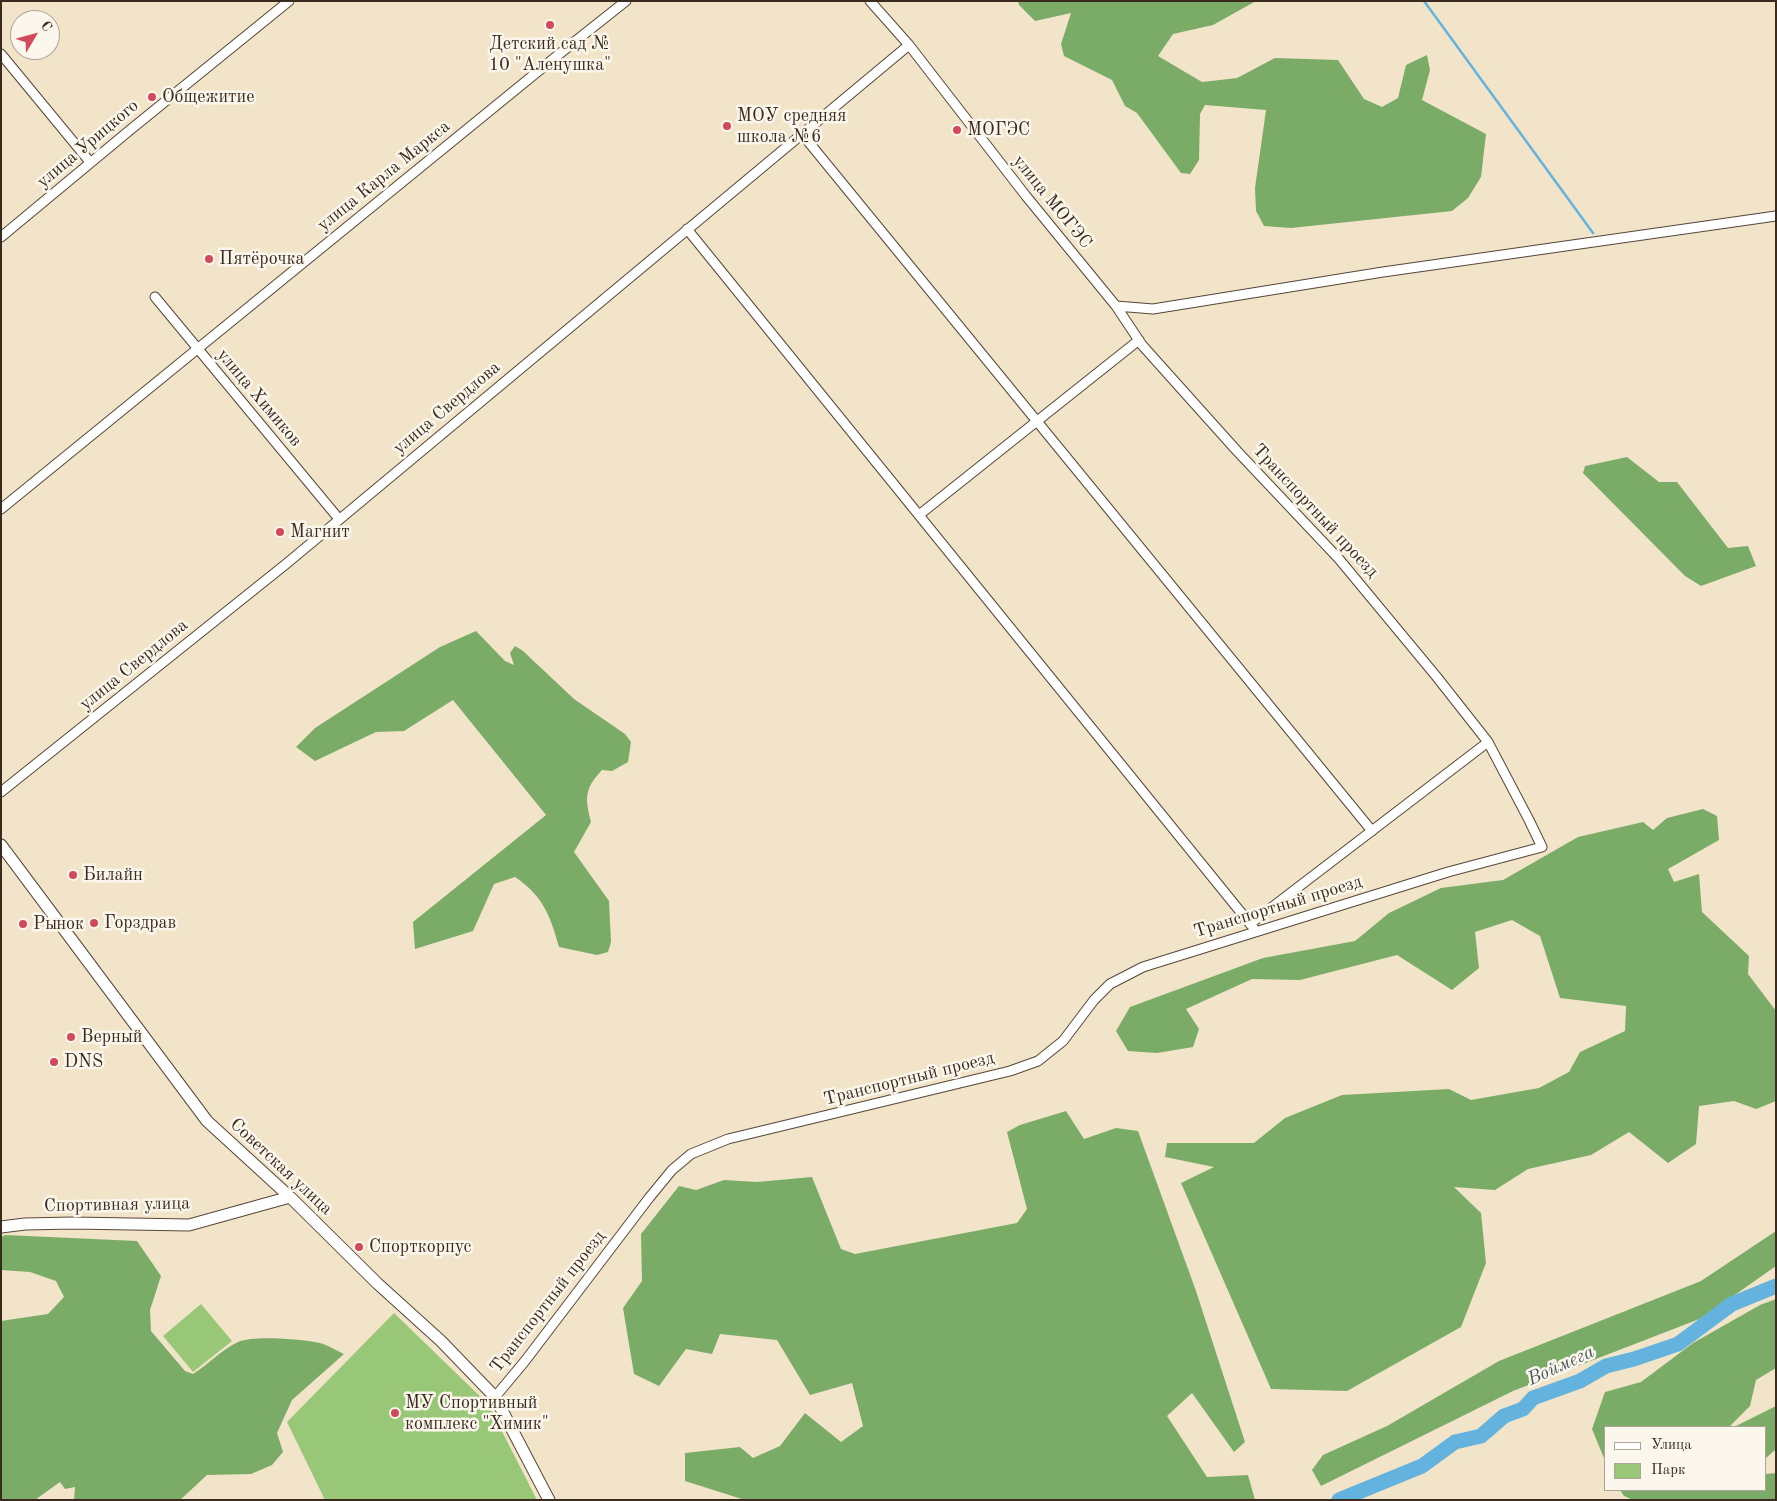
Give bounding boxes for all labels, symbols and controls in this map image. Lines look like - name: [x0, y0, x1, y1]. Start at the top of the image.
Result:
- north arrow: [10, 10, 60, 60]
- text: С: [38, 19, 55, 34]
- marker: Детский сад № 10 "Аленушка": [544, 19, 556, 31]
- place label: Детский сад № 10 "Аленушка": [489, 33, 611, 76]
- place label: Общежитие: [162, 86, 255, 108]
- marker: Общежитие: [146, 91, 158, 103]
- street label: улица Урицкого: [33, 95, 143, 193]
- place label: МОУ средняя школа №6: [737, 105, 846, 148]
- street label: улица Карла Маркса: [313, 116, 455, 236]
- place label: МОГЭС: [967, 119, 1030, 141]
- marker: МОУ средняя школа №6: [721, 120, 733, 132]
- marker: МОГЭС: [951, 124, 963, 136]
- street label: улица МОГЭС: [1008, 151, 1096, 253]
- place label: Пятёрочка: [219, 248, 304, 270]
- marker: Пятёрочка: [203, 253, 215, 265]
- street label: улица Химиков: [212, 345, 306, 451]
- street label: улица Свердлова: [389, 357, 505, 459]
- street label: Транспортный проезд: [1247, 440, 1383, 582]
- place label: Магнит: [290, 521, 350, 543]
- marker: Магнит: [274, 526, 286, 538]
- street label: улица Свердлова: [75, 615, 193, 715]
- place label: Билайн: [83, 864, 143, 886]
- marker: Билайн: [67, 869, 79, 881]
- street label: Транспортный проезд: [1191, 871, 1365, 943]
- place label: Горздрав: [104, 912, 176, 934]
- place label: Рынок: [33, 913, 84, 935]
- marker: Горздрав: [88, 917, 100, 929]
- marker: Рынок: [17, 918, 29, 930]
- place label: Верный: [81, 1026, 142, 1048]
- marker: Верный: [65, 1031, 77, 1043]
- street label: Транспортный проезд: [822, 1047, 996, 1111]
- place label: DNS: [64, 1051, 103, 1073]
- marker: DNS: [48, 1056, 60, 1068]
- street label: Советская улица: [225, 1114, 337, 1220]
- street label: Спортивная улица: [44, 1193, 190, 1217]
- street label: Транспортный проезд: [486, 1226, 610, 1378]
- place label: Спорткорпус: [369, 1236, 471, 1258]
- marker: Спорткорпус: [353, 1241, 365, 1253]
- water label: Воймега: [1524, 1341, 1598, 1391]
- place label: МУ Спортивный комплекс "Химик": [405, 1392, 549, 1435]
- marker: МУ Спортивный комплекс "Химик": [389, 1407, 401, 1419]
- legend: [1604, 1426, 1767, 1491]
- text: Улица: [1651, 1438, 1692, 1453]
- text: Парк: [1651, 1463, 1686, 1478]

